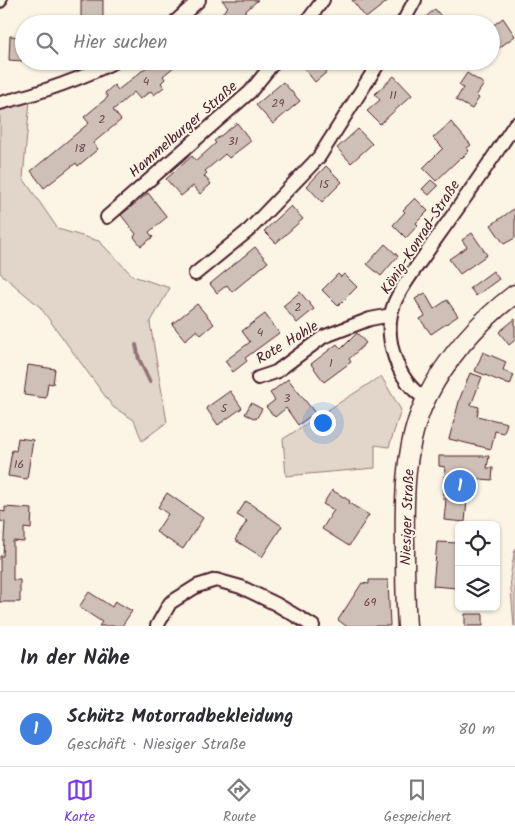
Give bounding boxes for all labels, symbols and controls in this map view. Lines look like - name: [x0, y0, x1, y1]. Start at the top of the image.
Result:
- search box: [15, 15, 500, 70]
- text: Hier suchen: [73, 28, 167, 58]
- icon: search: [33, 29, 61, 57]
- house number: 4: [143, 72, 150, 91]
- street label: Hammelburger Straße: [124, 75, 244, 184]
- house number: 11: [389, 86, 397, 105]
- house number: 29: [272, 94, 285, 113]
- house number: 2: [99, 110, 106, 129]
- house number: 31: [228, 132, 239, 151]
- house number: 18: [75, 139, 86, 158]
- house number: 15: [319, 175, 331, 194]
- street label: König-Konrad-Straße: [375, 175, 467, 300]
- house number: 2: [295, 298, 302, 317]
- street label: Rote Hohle: [252, 315, 324, 371]
- house number: 4: [257, 323, 264, 342]
- house number: 1: [329, 354, 333, 373]
- house number: 3: [284, 389, 291, 408]
- house number: 5: [221, 399, 229, 418]
- your location: [310, 410, 336, 436]
- house number: 16: [14, 455, 24, 474]
- pin: 1: [444, 467, 476, 505]
- street label: Niesiger Straße: [394, 468, 422, 566]
- map controls: [455, 521, 500, 611]
- button: locate: [455, 521, 500, 566]
- button: layers: [455, 566, 500, 611]
- house number: 69: [364, 593, 376, 612]
- text: In der Nähe: [20, 642, 130, 675]
- text: Schütz Motorradbekleidung: [67, 702, 293, 732]
- text: 1: [34, 717, 38, 742]
- text: 80 m: [458, 717, 495, 742]
- text: Geschäft · Niesiger Straße: [67, 732, 246, 757]
- tab: Karte: [64, 776, 95, 828]
- tab: Route: [223, 776, 256, 828]
- tab: Gespeichert: [384, 776, 451, 828]

